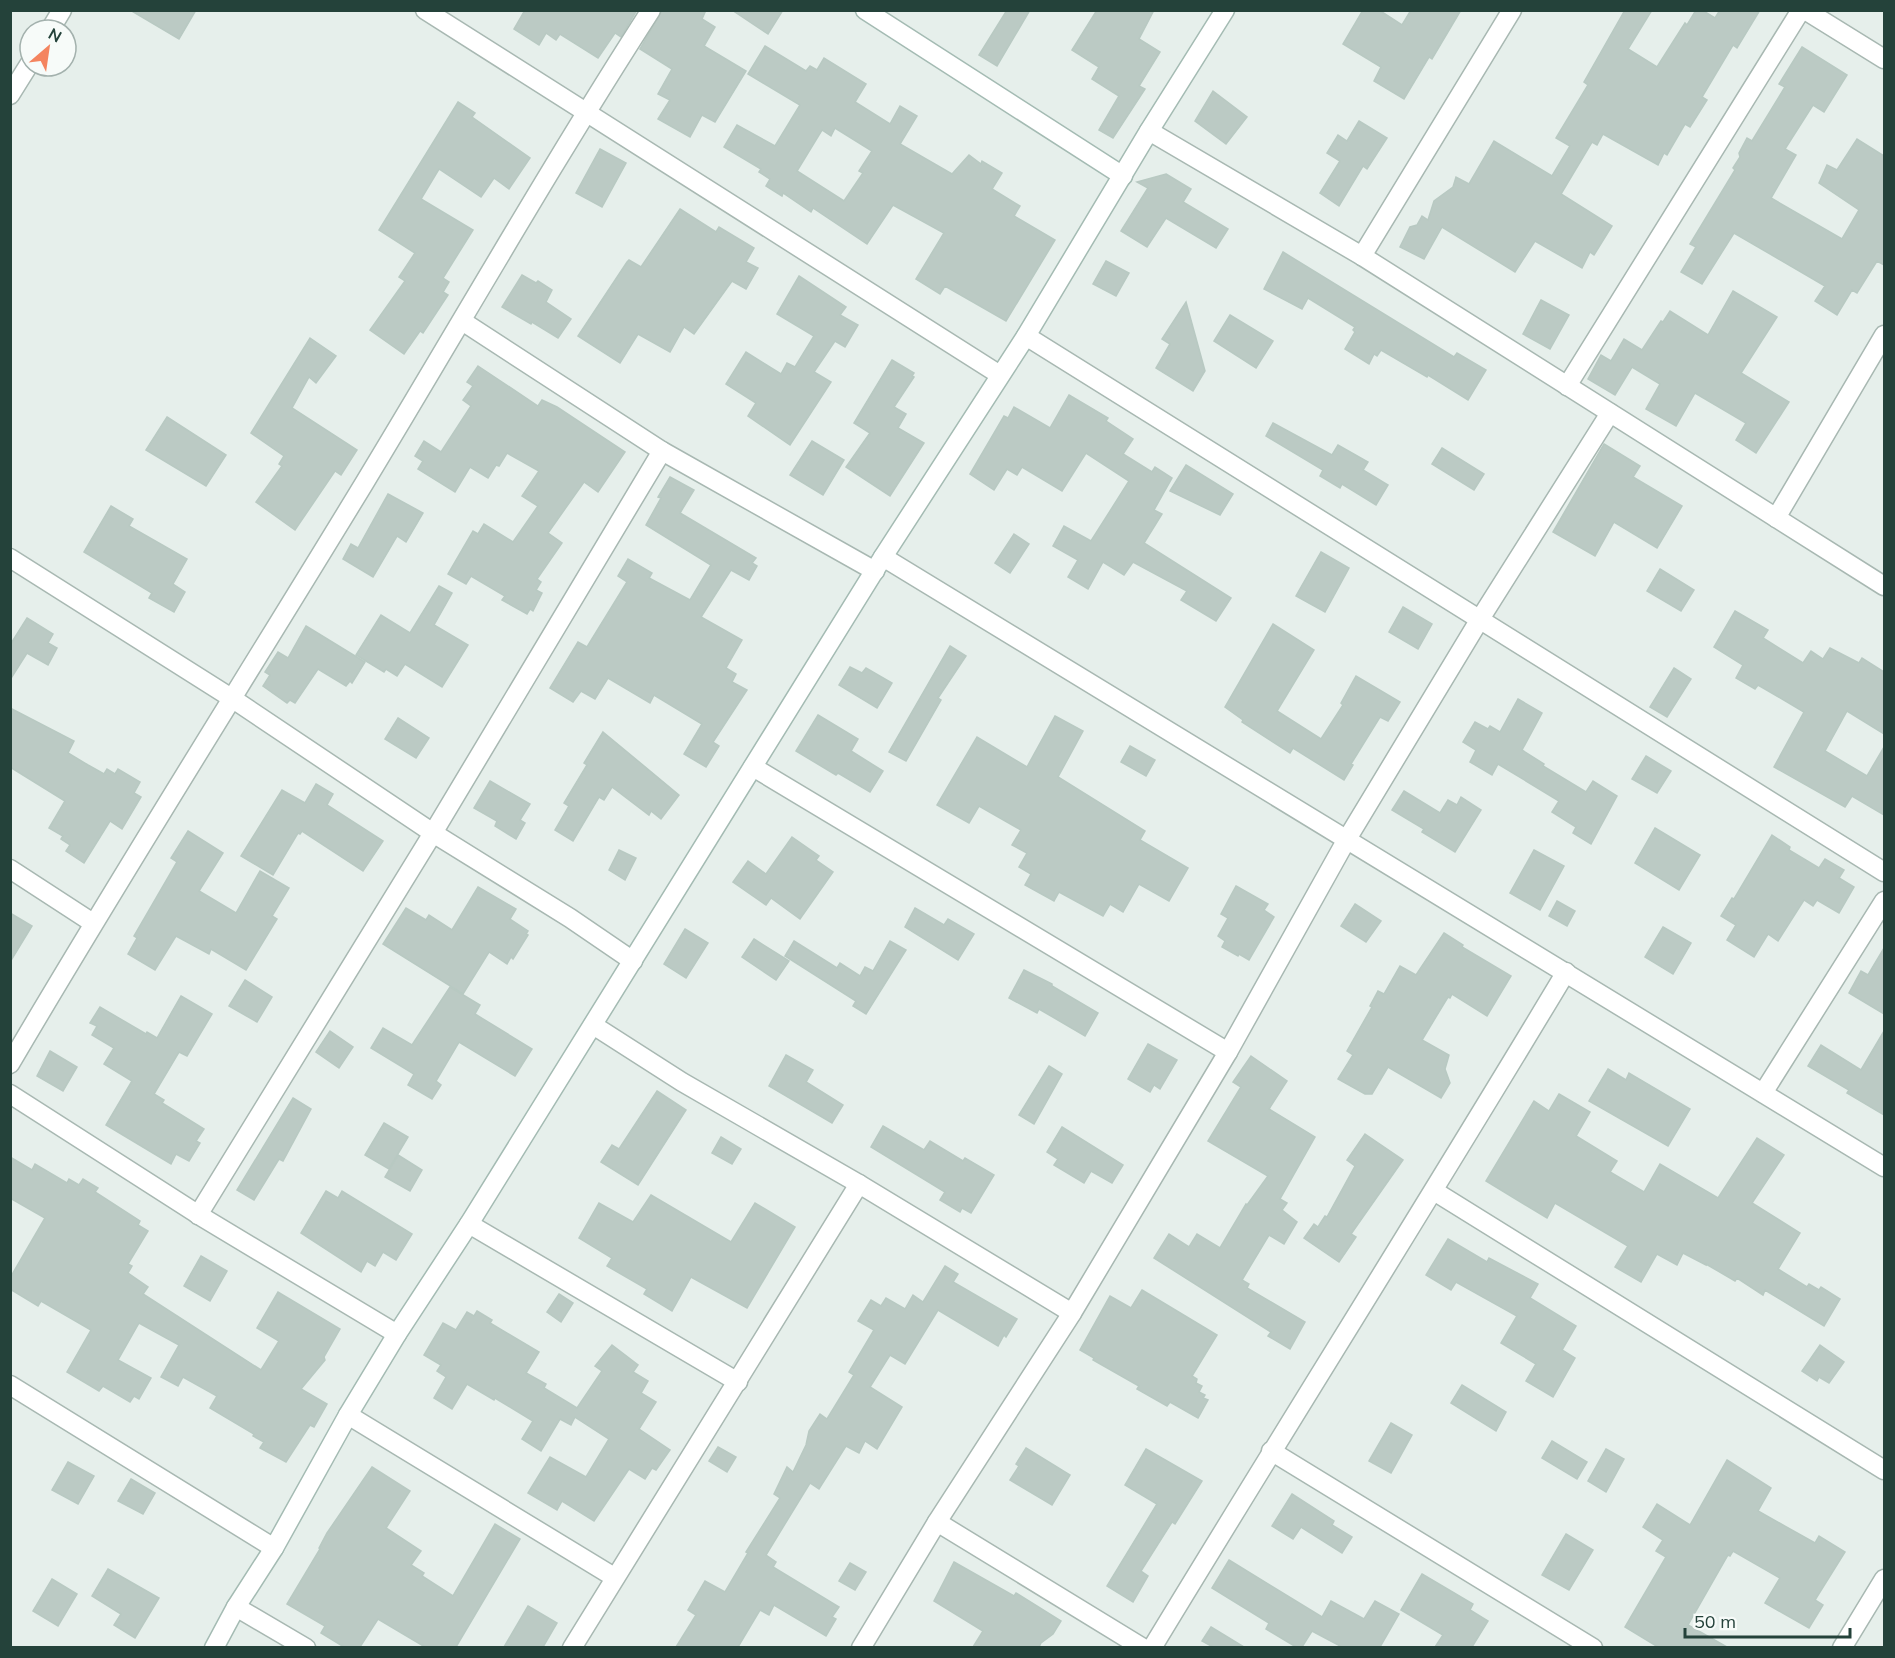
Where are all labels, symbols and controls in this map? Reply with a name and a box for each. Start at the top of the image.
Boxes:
north arrow [18,18,78,78]
text: N [45,23,65,47]
scale bar [1685,1601,1850,1639]
text: 50 m [1694,1610,1736,1633]

